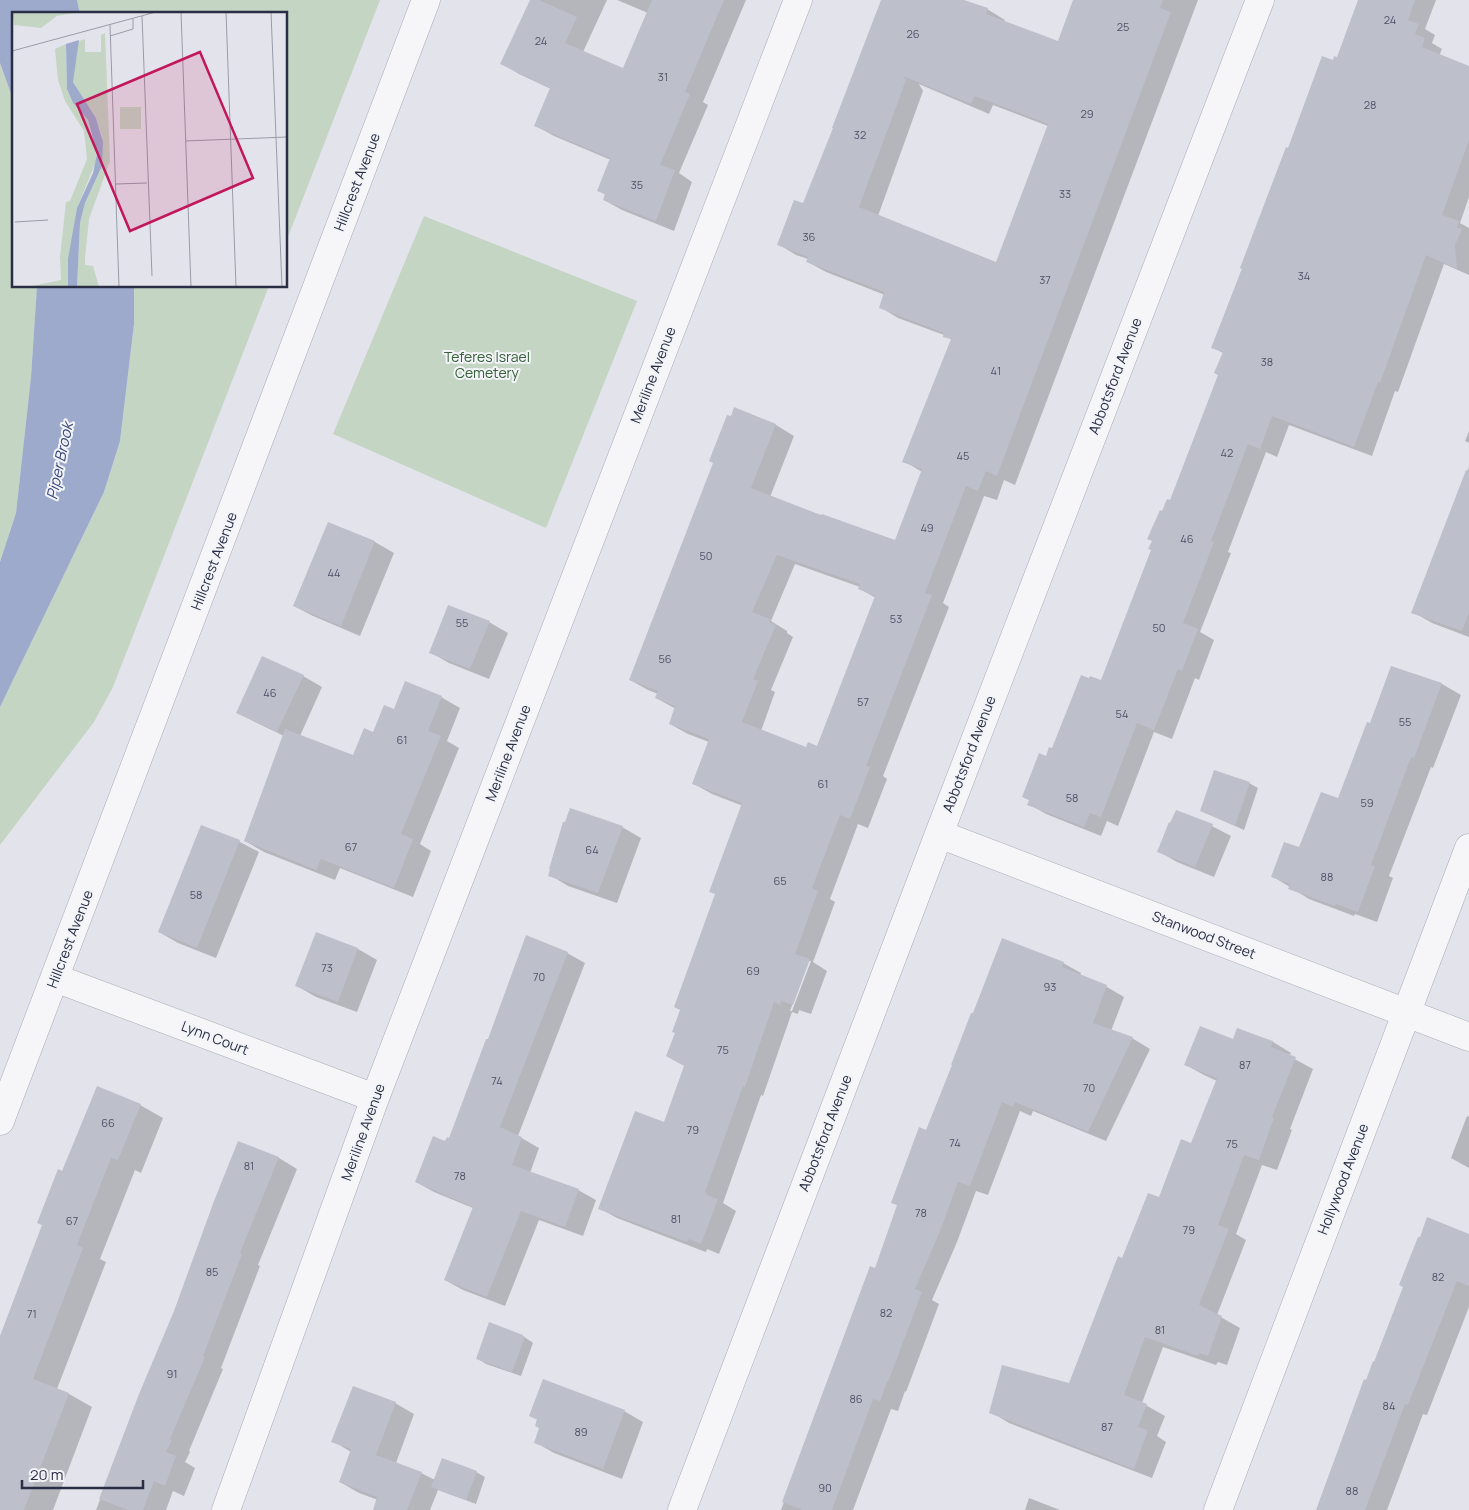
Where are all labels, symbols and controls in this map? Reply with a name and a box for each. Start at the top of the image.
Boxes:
inset map [12,12,288,288]
house number: 24 [1384,12,1396,27]
house number: 25 [1117,19,1129,34]
house number: 26 [906,26,920,41]
house number: 24 [535,33,547,48]
house number: 31 [658,69,668,84]
house number: 28 [1364,97,1376,112]
house number: 29 [1080,106,1094,121]
house number: 32 [854,127,866,142]
street label: Hillcrest Avenue [329,130,384,234]
house number: 35 [631,177,643,192]
house number: 33 [1059,186,1071,201]
house number: 36 [803,229,816,244]
house number: 34 [1298,268,1310,283]
house number: 37 [1039,272,1051,287]
street label: Abbotsford Avenue [1084,315,1146,437]
street label: Meriline Avenue [625,324,680,426]
park label: Teferes Israel Cemetery [444,347,530,382]
house number: 38 [1261,354,1273,369]
house number: 41 [991,363,1001,378]
water label: Piper Brook [41,418,78,501]
house number: 42 [1221,445,1233,460]
house number: 45 [957,448,969,463]
street label: Hillcrest Avenue [186,509,241,613]
house number: 49 [920,520,934,535]
house number: 46 [1180,531,1194,546]
house number: 50 [699,548,713,563]
house number: 44 [327,565,341,580]
house number: 53 [890,611,902,626]
house number: 55 [456,615,468,630]
house number: 50 [1152,620,1166,635]
house number: 56 [658,651,672,666]
house number: 46 [263,685,277,700]
street label: Abbotsford Avenue [938,693,1000,815]
house number: 57 [857,694,869,709]
street label: Meriline Avenue [480,702,535,804]
house number: 54 [1116,706,1128,721]
house number: 55 [1399,714,1411,729]
house number: 61 [397,732,407,747]
house number: 61 [818,776,828,791]
house number: 58 [1066,790,1078,805]
house number: 59 [1360,795,1374,810]
house number: 67 [345,839,357,854]
house number: 64 [585,842,599,857]
house number: 88 [1321,869,1333,884]
house number: 65 [773,873,787,888]
street label: Hillcrest Avenue [42,887,97,991]
house number: 58 [190,887,202,902]
street label: Stanwood Street [1150,906,1259,963]
house number: 73 [321,960,333,975]
house number: 69 [746,963,760,978]
house number: 70 [533,969,545,984]
house number: 93 [1044,979,1056,994]
street label: Lynn Court [179,1016,252,1059]
house number: 75 [717,1042,729,1057]
house number: 87 [1239,1057,1251,1072]
street label: Abbotsford Avenue [794,1072,856,1194]
house number: 74 [491,1073,503,1088]
house number: 70 [1083,1080,1095,1095]
street label: Meriline Avenue [336,1081,389,1183]
house number: 66 [101,1115,115,1130]
street label: Hollywood Avenue [1313,1120,1373,1237]
house number: 79 [687,1122,699,1137]
house number: 74 [949,1135,961,1150]
house number: 75 [1226,1136,1238,1151]
house number: 81 [244,1158,254,1173]
house number: 78 [454,1168,466,1183]
house number: 78 [915,1205,927,1220]
house number: 81 [671,1211,681,1226]
house number: 67 [66,1213,78,1228]
house number: 79 [1183,1222,1195,1237]
house number: 85 [206,1264,218,1279]
house number: 82 [1432,1269,1444,1284]
house number: 82 [880,1305,892,1320]
house number: 71 [27,1306,37,1321]
house number: 81 [1155,1322,1165,1337]
house number: 91 [166,1366,178,1381]
house number: 86 [849,1391,863,1406]
house number: 84 [1383,1398,1395,1413]
house number: 87 [1101,1419,1113,1434]
house number: 89 [574,1424,588,1439]
scale bar [22,1458,144,1490]
text: 20 m [30,1464,63,1485]
house number: 90 [818,1480,832,1495]
house number: 88 [1346,1483,1358,1498]

